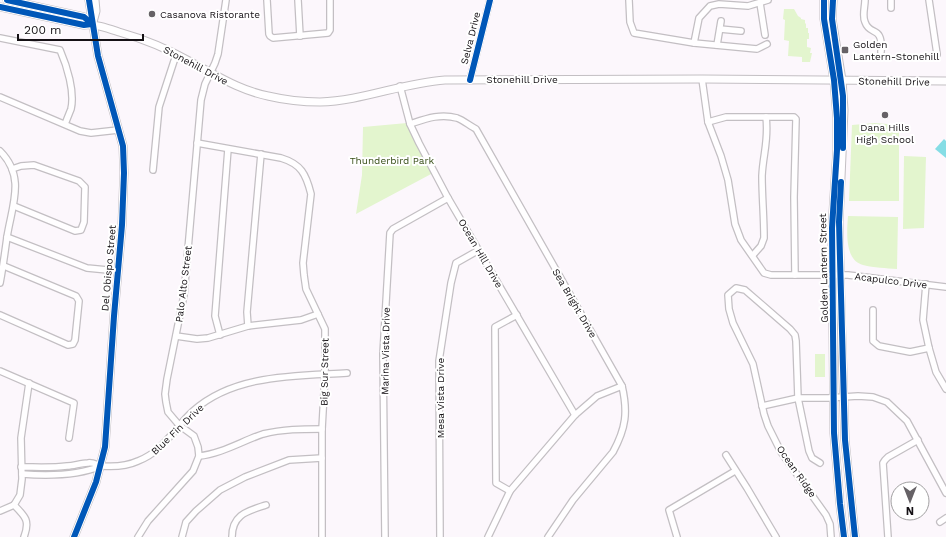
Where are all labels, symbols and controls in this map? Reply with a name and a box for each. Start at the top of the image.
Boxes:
marker: Casanova Ristorante [147,9,157,19]
place label: Casanova Ristorante [160,9,260,20]
street label: Selva Drive [459,10,482,66]
scale bar [18,16,143,42]
text: 200 m [24,23,61,37]
place label: Golden Lantern-Stonehill [853,39,939,62]
street label: Stonehill Drive [162,44,230,87]
marker: Golden Lantern-Stonehill [840,45,850,55]
street label: Stonehill Drive [486,74,558,85]
street label: Stonehill Drive [858,75,930,88]
marker: Dana Hills High School [880,110,890,120]
place label: Dana Hills High School [856,122,914,145]
park label: Thunderbird Park [350,155,435,166]
street label: Golden Lantern Street [817,212,830,323]
street label: Ocean Hill Drive [456,217,505,290]
street label: Del Obispo Street [99,224,118,312]
street label: Palo Alto Street [173,244,194,323]
street label: Sea Bright Drive [550,267,599,340]
street label: Acapulco Drive [854,271,928,290]
street label: Marina Vista Drive [379,307,392,395]
street label: Big Sur Street [318,337,331,406]
street label: Mesa Vista Drive [435,358,446,438]
street label: Blue Fin Drive [149,402,206,457]
street label: Ocean Ridge [775,443,819,500]
north arrow [890,481,930,521]
text: N [906,504,914,517]

